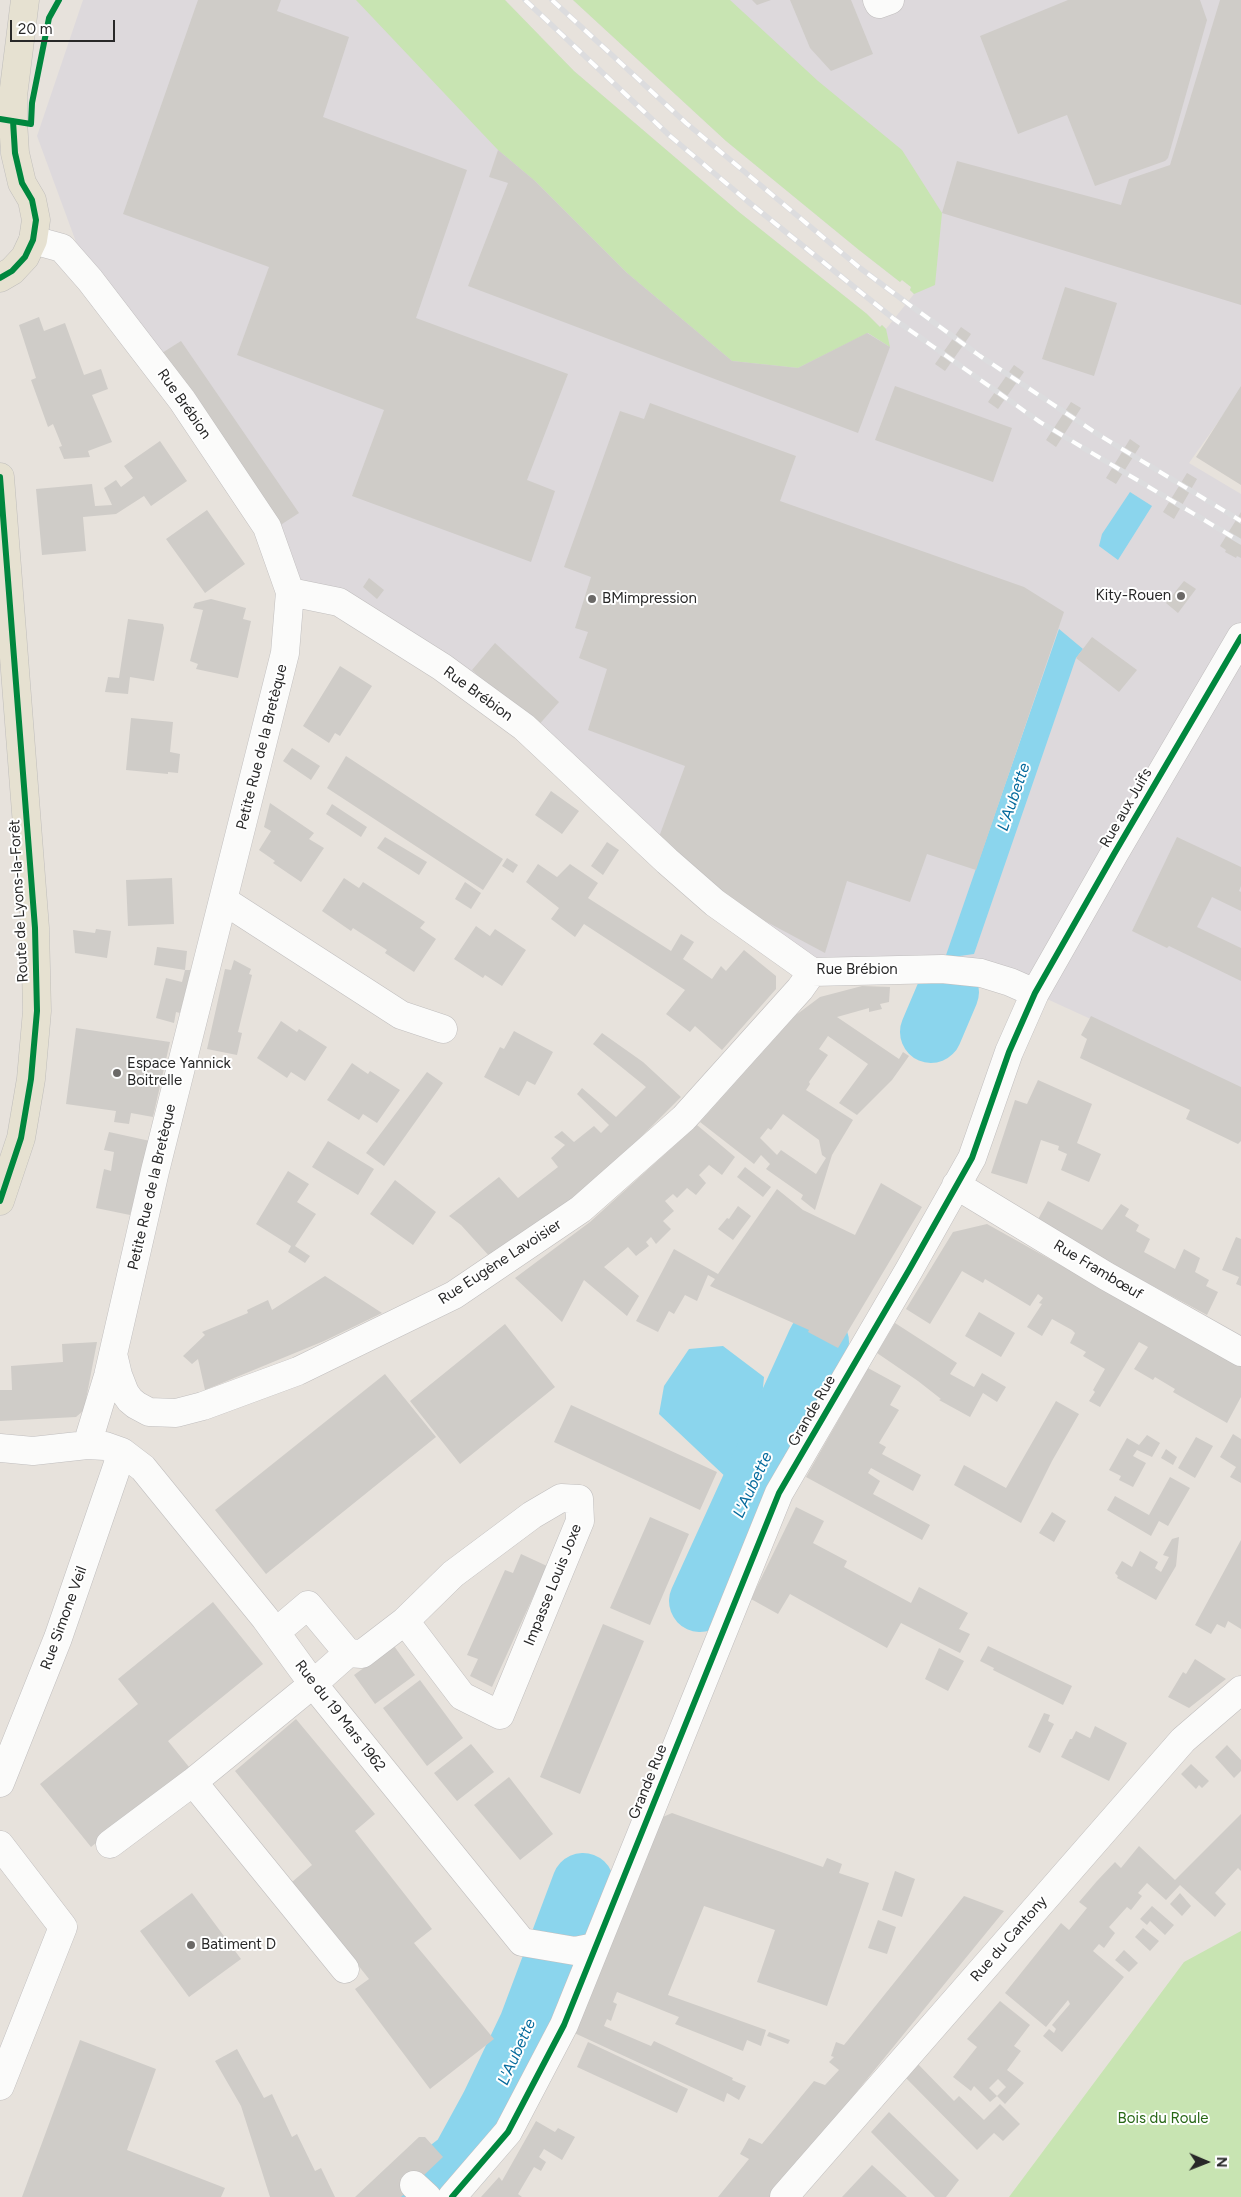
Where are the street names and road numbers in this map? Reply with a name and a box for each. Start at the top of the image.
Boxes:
street label: Rue Brébion [153,365,215,443]
street label: Petite Rue de la Bretèque [233,662,291,832]
street label: Rue Brébion [440,663,516,725]
street label: Rue aux Juifs [1096,765,1156,851]
street label: Route de Lyons-la-Forêt [6,819,32,983]
street label: Rue Brébion [816,961,898,979]
street label: Petite Rue de la Bretèque [124,1102,180,1272]
street label: Rue Eugène Lavoisier [435,1215,565,1309]
street label: Rue Frambœuf [1050,1236,1146,1304]
street label: Grande Rue [784,1372,840,1450]
street label: Impasse Louis Joxe [520,1521,586,1649]
street label: Rue Simone Veil [37,1564,91,1672]
street label: Rue du 19 Mars 1962 [291,1657,389,1775]
street label: Grande Rue [625,1742,671,1822]
street label: Rue du Cantony [967,1892,1051,1986]

